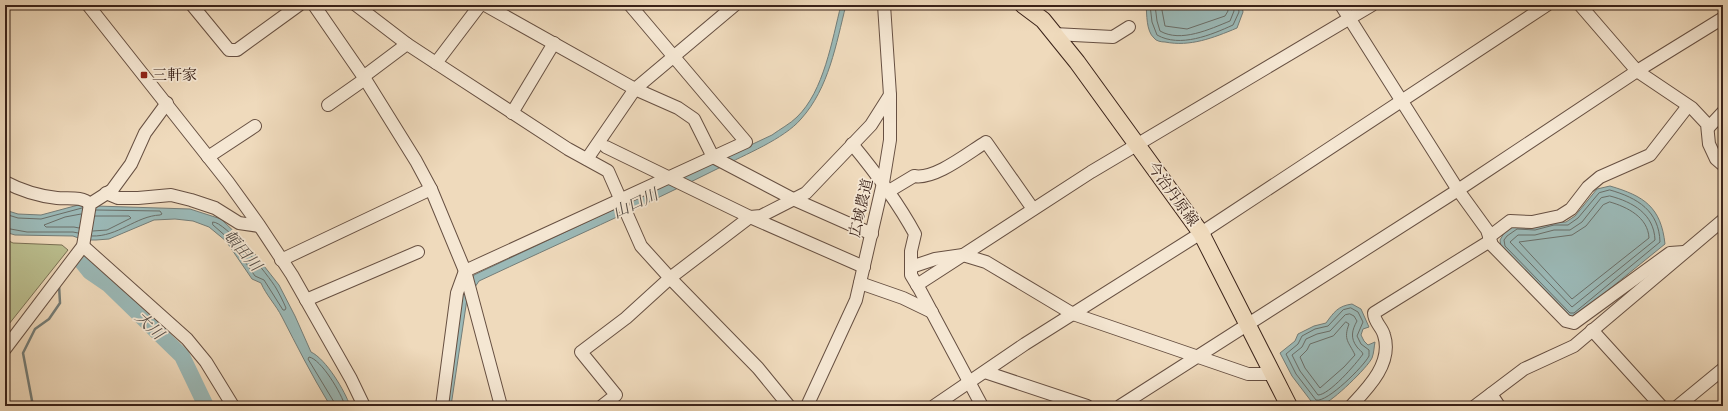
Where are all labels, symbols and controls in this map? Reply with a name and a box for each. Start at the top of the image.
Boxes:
place label: 三軒家 [152,65,197,84]
marker: 三軒家 [139,70,149,80]
street label: 今治丹原線 [1144,158,1203,230]
street label: 広域農道 [845,177,877,239]
water label: 山口川 [609,183,663,223]
water label: 頓田川 [219,225,268,277]
water label: 大川 [131,307,170,345]

